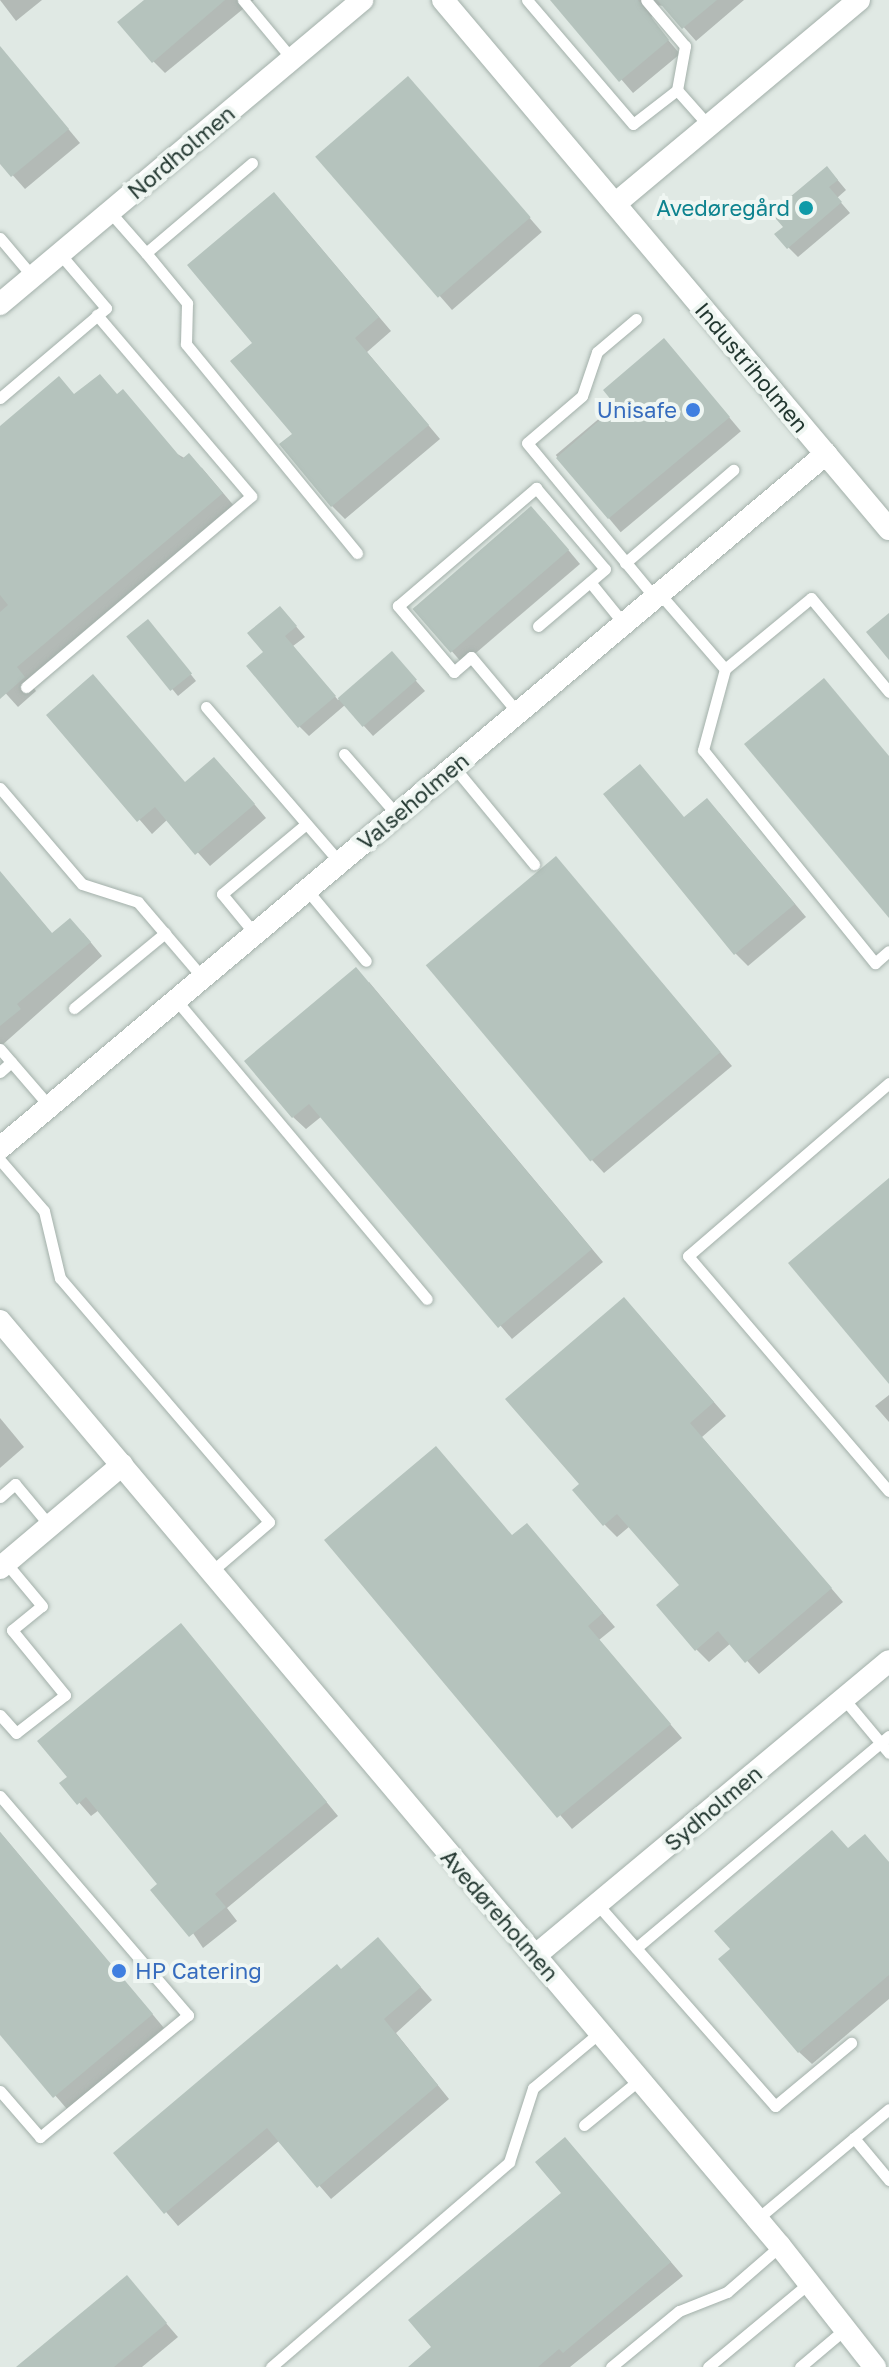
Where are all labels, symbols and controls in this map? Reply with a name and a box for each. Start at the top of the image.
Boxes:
street label: Nordholmen [122,100,240,204]
place label: Avedøregård [656,195,790,221]
marker: Avedøregård [797,199,815,217]
street label: Industriholmen [690,297,814,437]
place label: Unisafe [597,397,677,423]
marker: Unisafe [684,401,702,419]
street label: Valseholmen [352,747,474,855]
street label: Sydholmen [659,1760,767,1856]
street label: Avedøreholmen [436,1844,564,1986]
place label: HP Catering [135,1958,262,1984]
marker: HP Catering [110,1962,128,1980]

